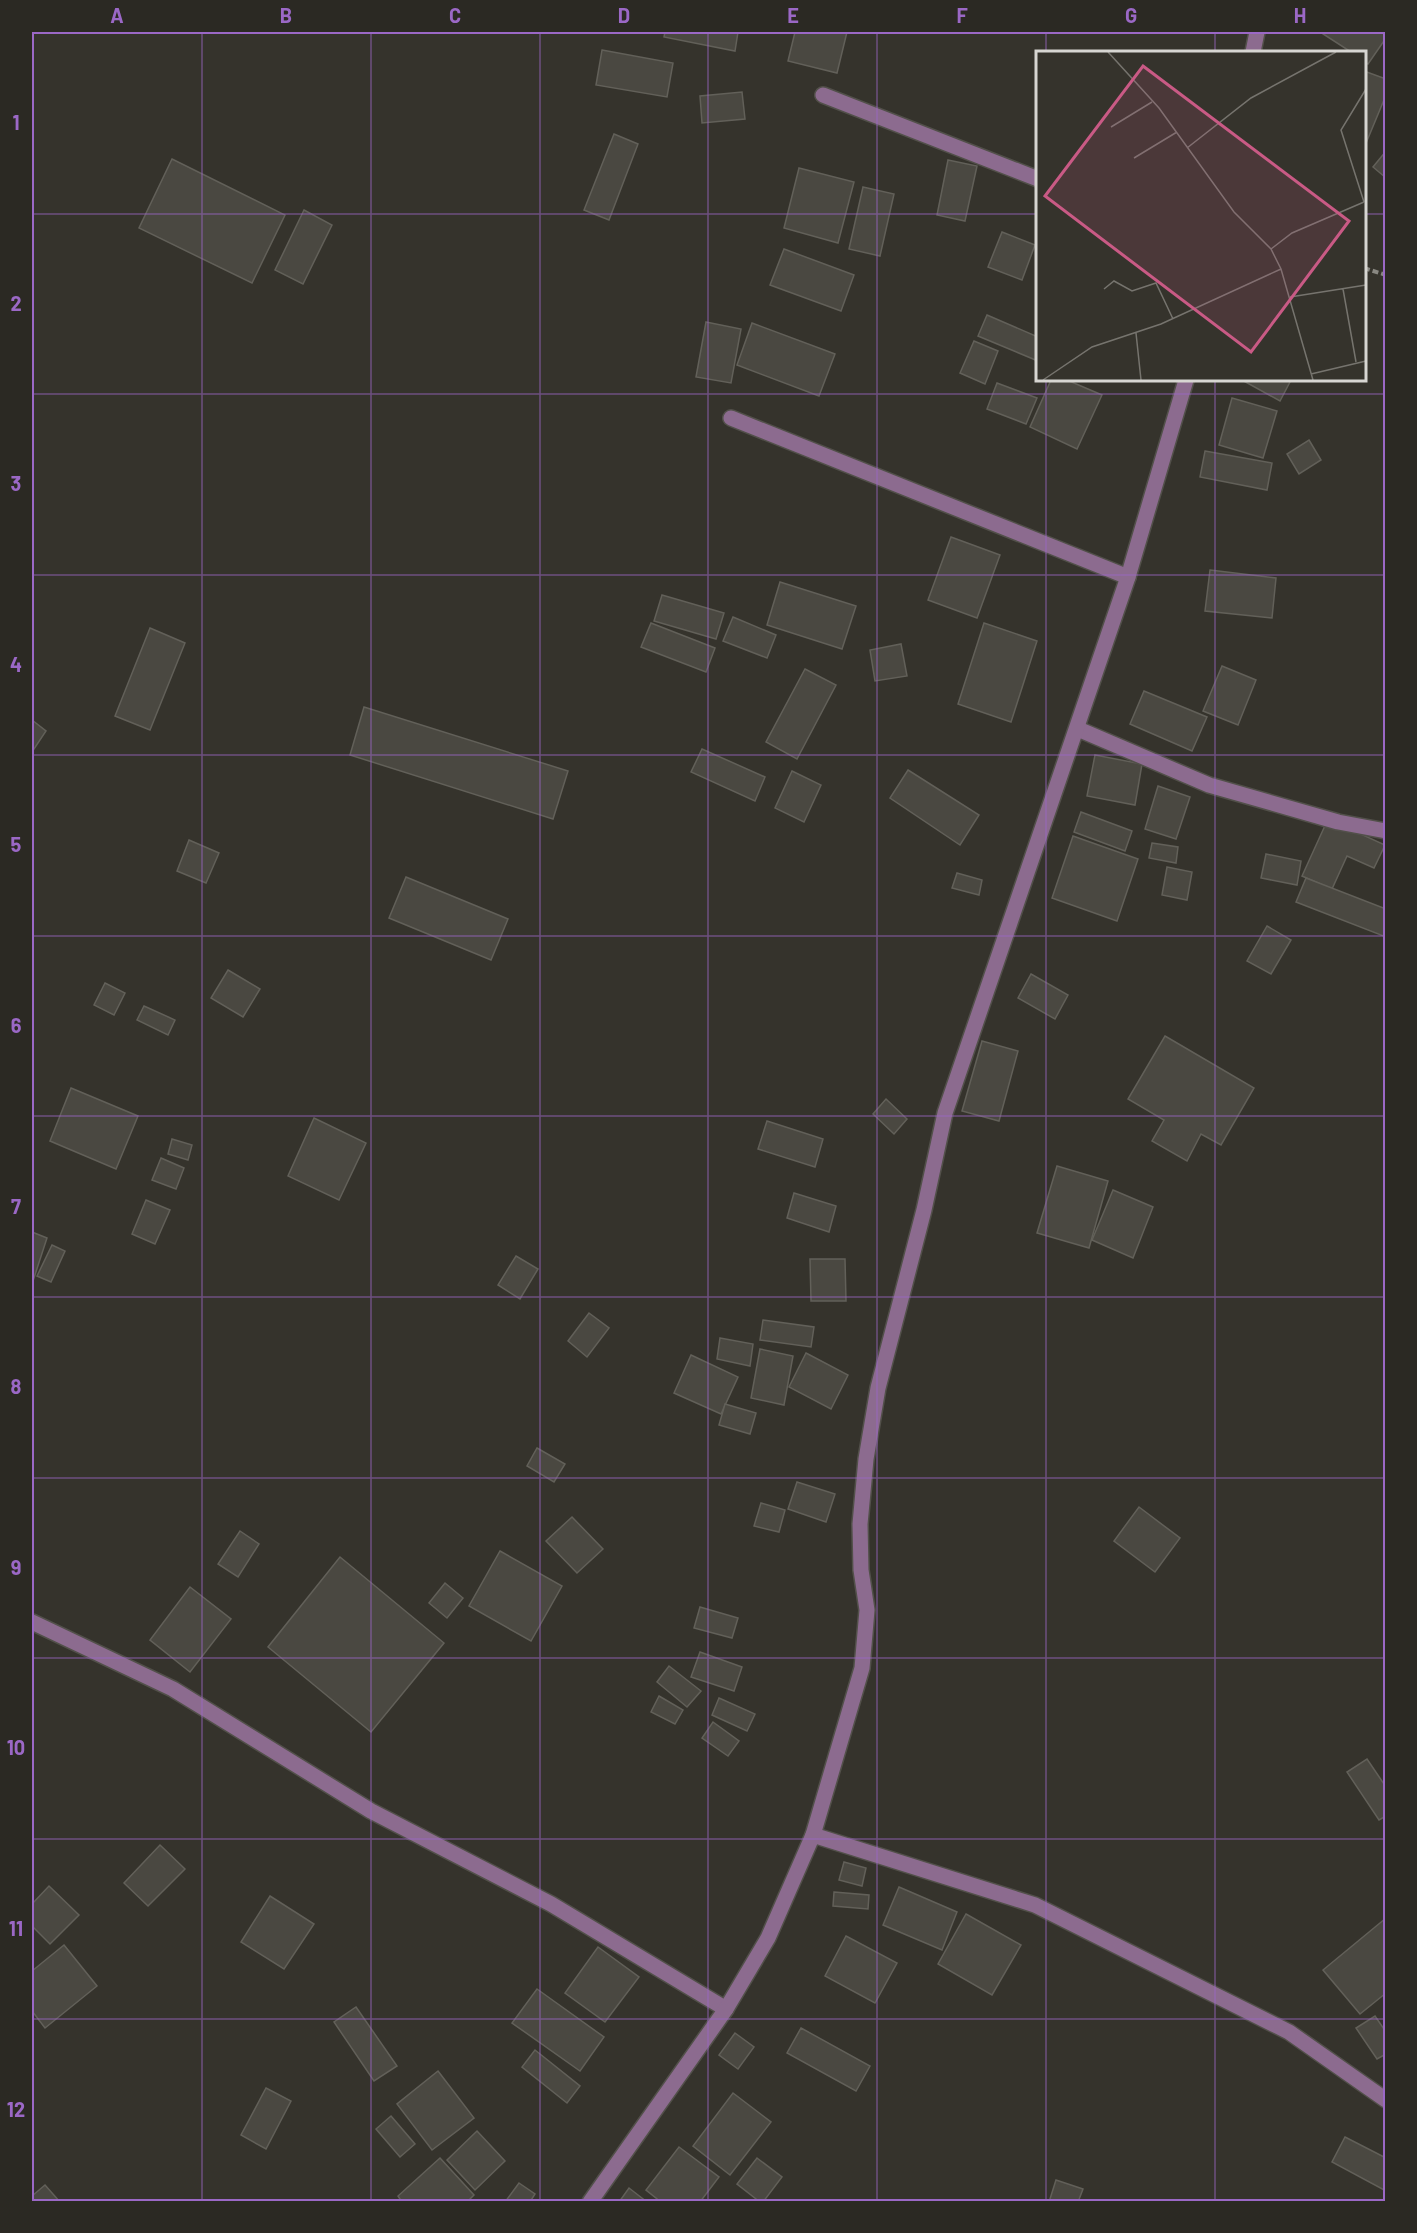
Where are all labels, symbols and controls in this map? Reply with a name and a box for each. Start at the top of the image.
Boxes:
text: A [110,3,124,27]
text: B [280,3,292,27]
text: C [449,3,461,27]
text: D [618,3,630,27]
text: E [787,3,799,27]
text: F [956,3,968,27]
text: G [1125,3,1137,27]
text: H [1294,3,1306,27]
inset map [1036,51,1366,381]
text: 1 [12,110,20,134]
text: 2 [10,291,22,315]
text: 3 [11,471,21,495]
text: 4 [10,652,22,676]
text: 5 [11,832,22,856]
text: 6 [11,1013,22,1037]
text: 7 [11,1194,21,1218]
text: 8 [11,1374,22,1398]
text: 9 [11,1555,21,1579]
text: 10 [7,1735,25,1759]
text: 11 [9,1916,23,1940]
text: 12 [7,2097,25,2121]

